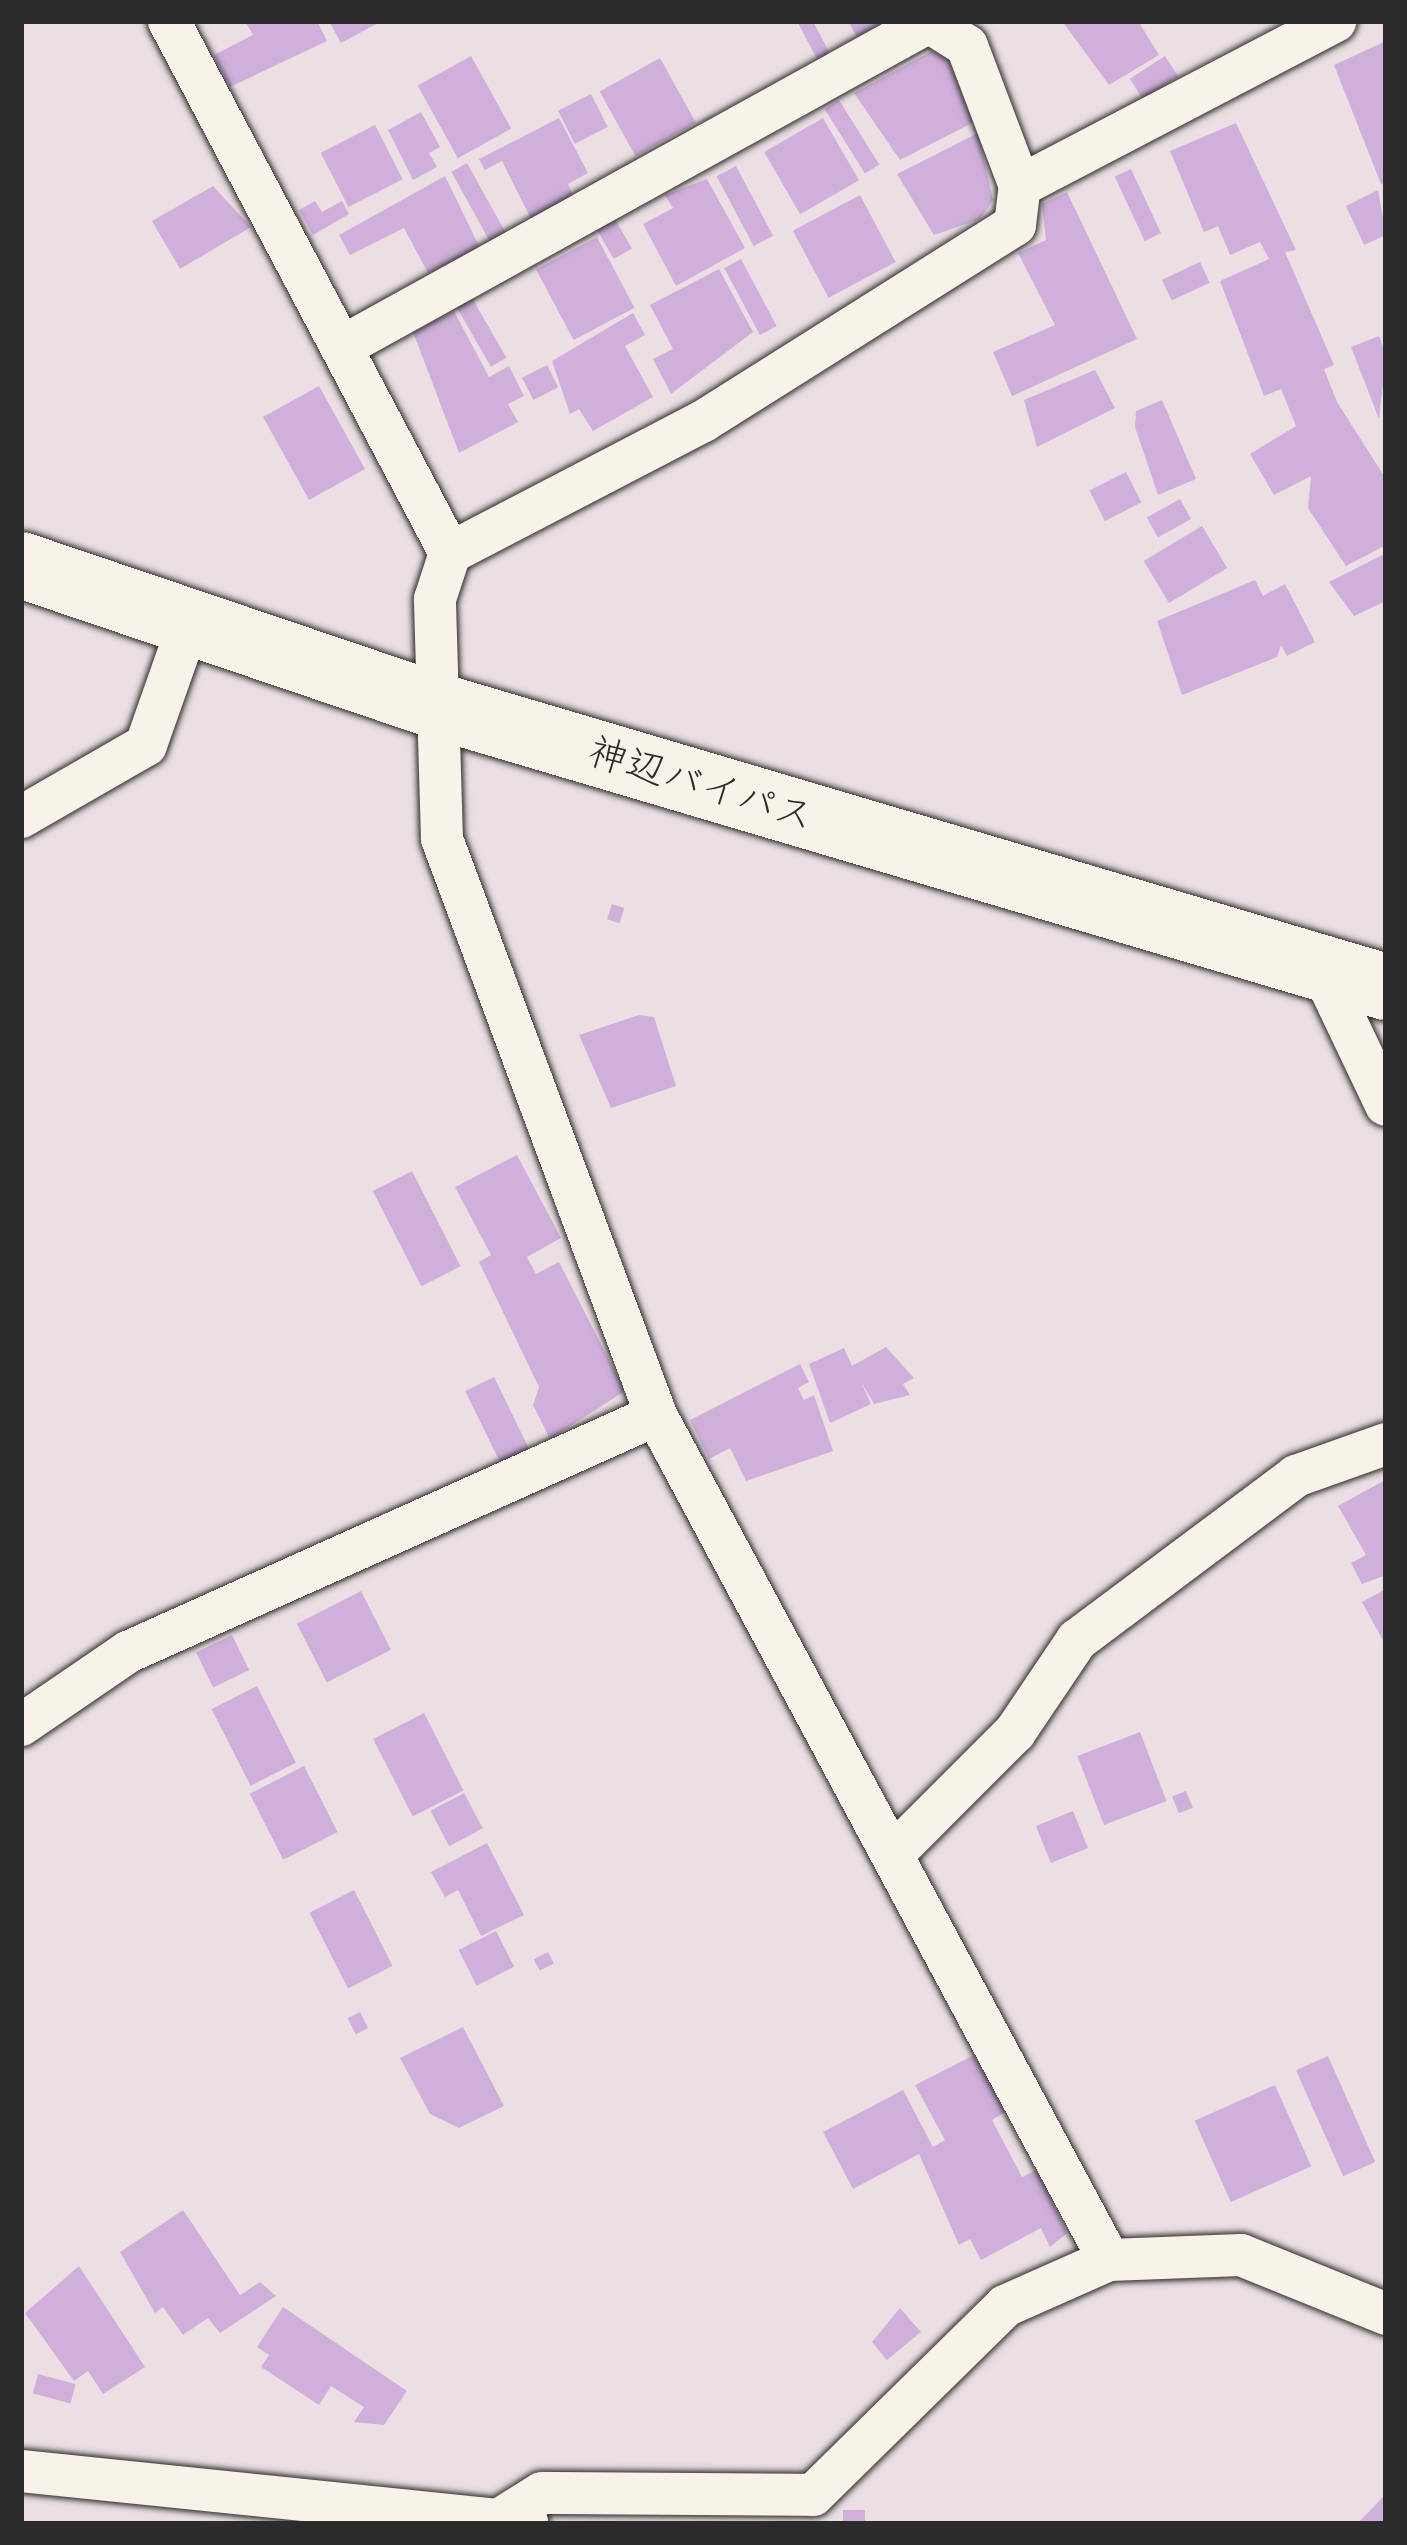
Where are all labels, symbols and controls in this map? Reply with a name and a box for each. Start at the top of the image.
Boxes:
street label: 神辺バイパス [582,728,820,842]

